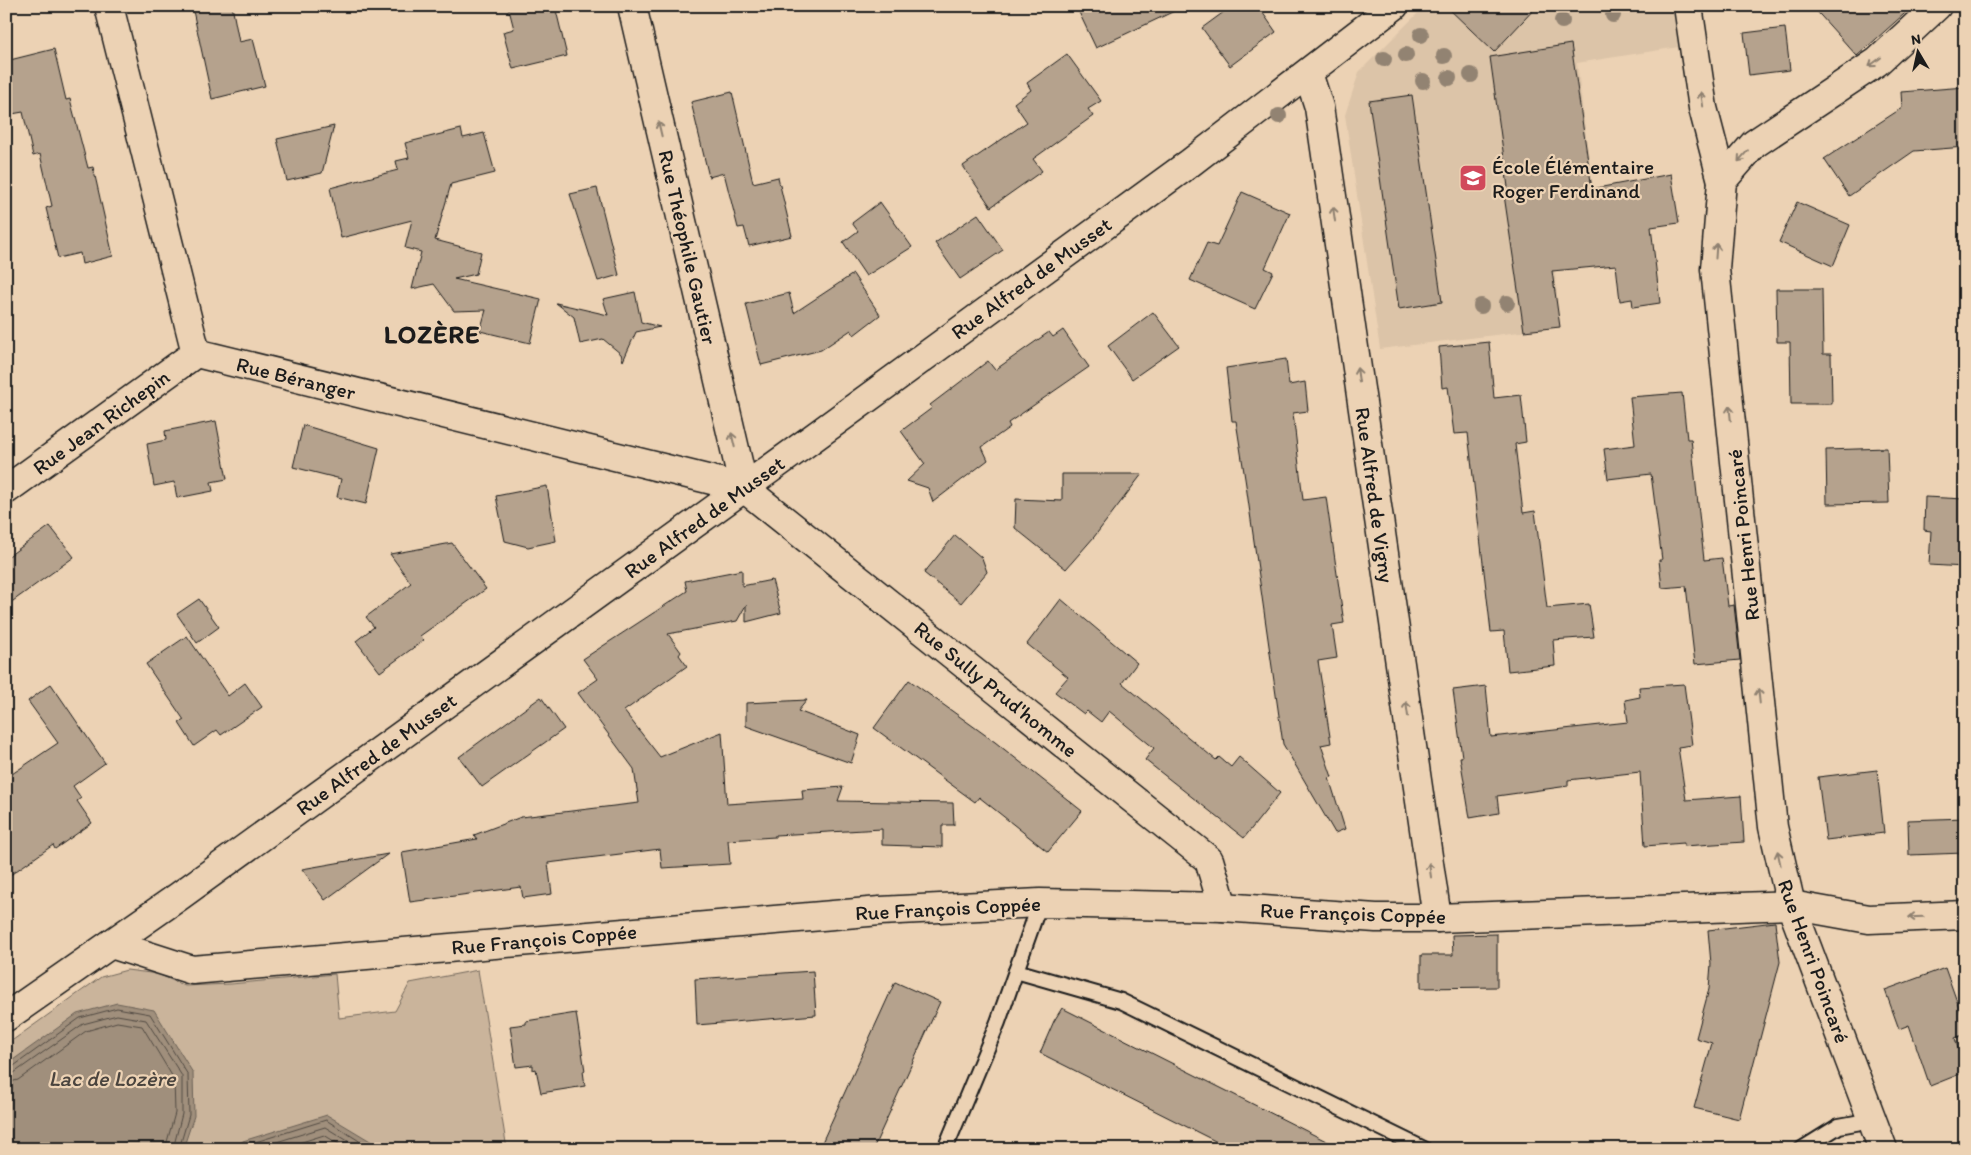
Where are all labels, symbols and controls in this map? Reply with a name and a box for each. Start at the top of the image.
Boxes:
north arrow [1894,28,1944,78]
text: N [1910,31,1922,49]
one-way arrow [1868,57,1882,67]
one-way arrow [1696,92,1706,108]
one-way arrow [655,121,664,137]
street label: Rue Théophile Gautier [653,147,723,347]
one-way arrow [1738,149,1749,162]
place label: École Élémentaire Roger Ferdinand [1492,154,1654,203]
school or university icon: École Élémentaire Roger Ferdinand [1458,163,1488,193]
one-way arrow [1329,207,1339,223]
street label: Rue Alfred de Musset [946,211,1116,344]
one-way arrow [1712,244,1721,260]
district label: LOZÈRE [384,318,480,350]
street label: Rue Béranger [234,351,359,405]
street label: Rue Jean Richepin [28,364,174,480]
one-way arrow [1352,367,1362,383]
street label: Rue Alfred de Vigny [1350,405,1400,585]
one-way arrow [1725,405,1735,421]
one-way arrow [728,433,737,449]
street label: Rue Henri Poincaré [1722,448,1764,622]
street label: Rue Alfred de Musset [619,450,789,583]
street label: Rue Sully Prud'homme [909,615,1083,763]
street label: Rue Alfred de Musset [291,687,461,820]
one-way arrow [1754,689,1764,705]
one-way arrow [1401,701,1411,717]
one-way arrow [1774,850,1783,866]
one-way arrow [1425,862,1435,878]
street label: Rue Henri Poincaré [1773,876,1855,1046]
street label: Rue François Coppée [854,891,1042,925]
street label: Rue François Coppée [1260,897,1446,929]
one-way arrow [1908,913,1924,922]
street label: Rue François Coppée [450,918,638,960]
water label: Lac de Lozère [48,1065,177,1092]

